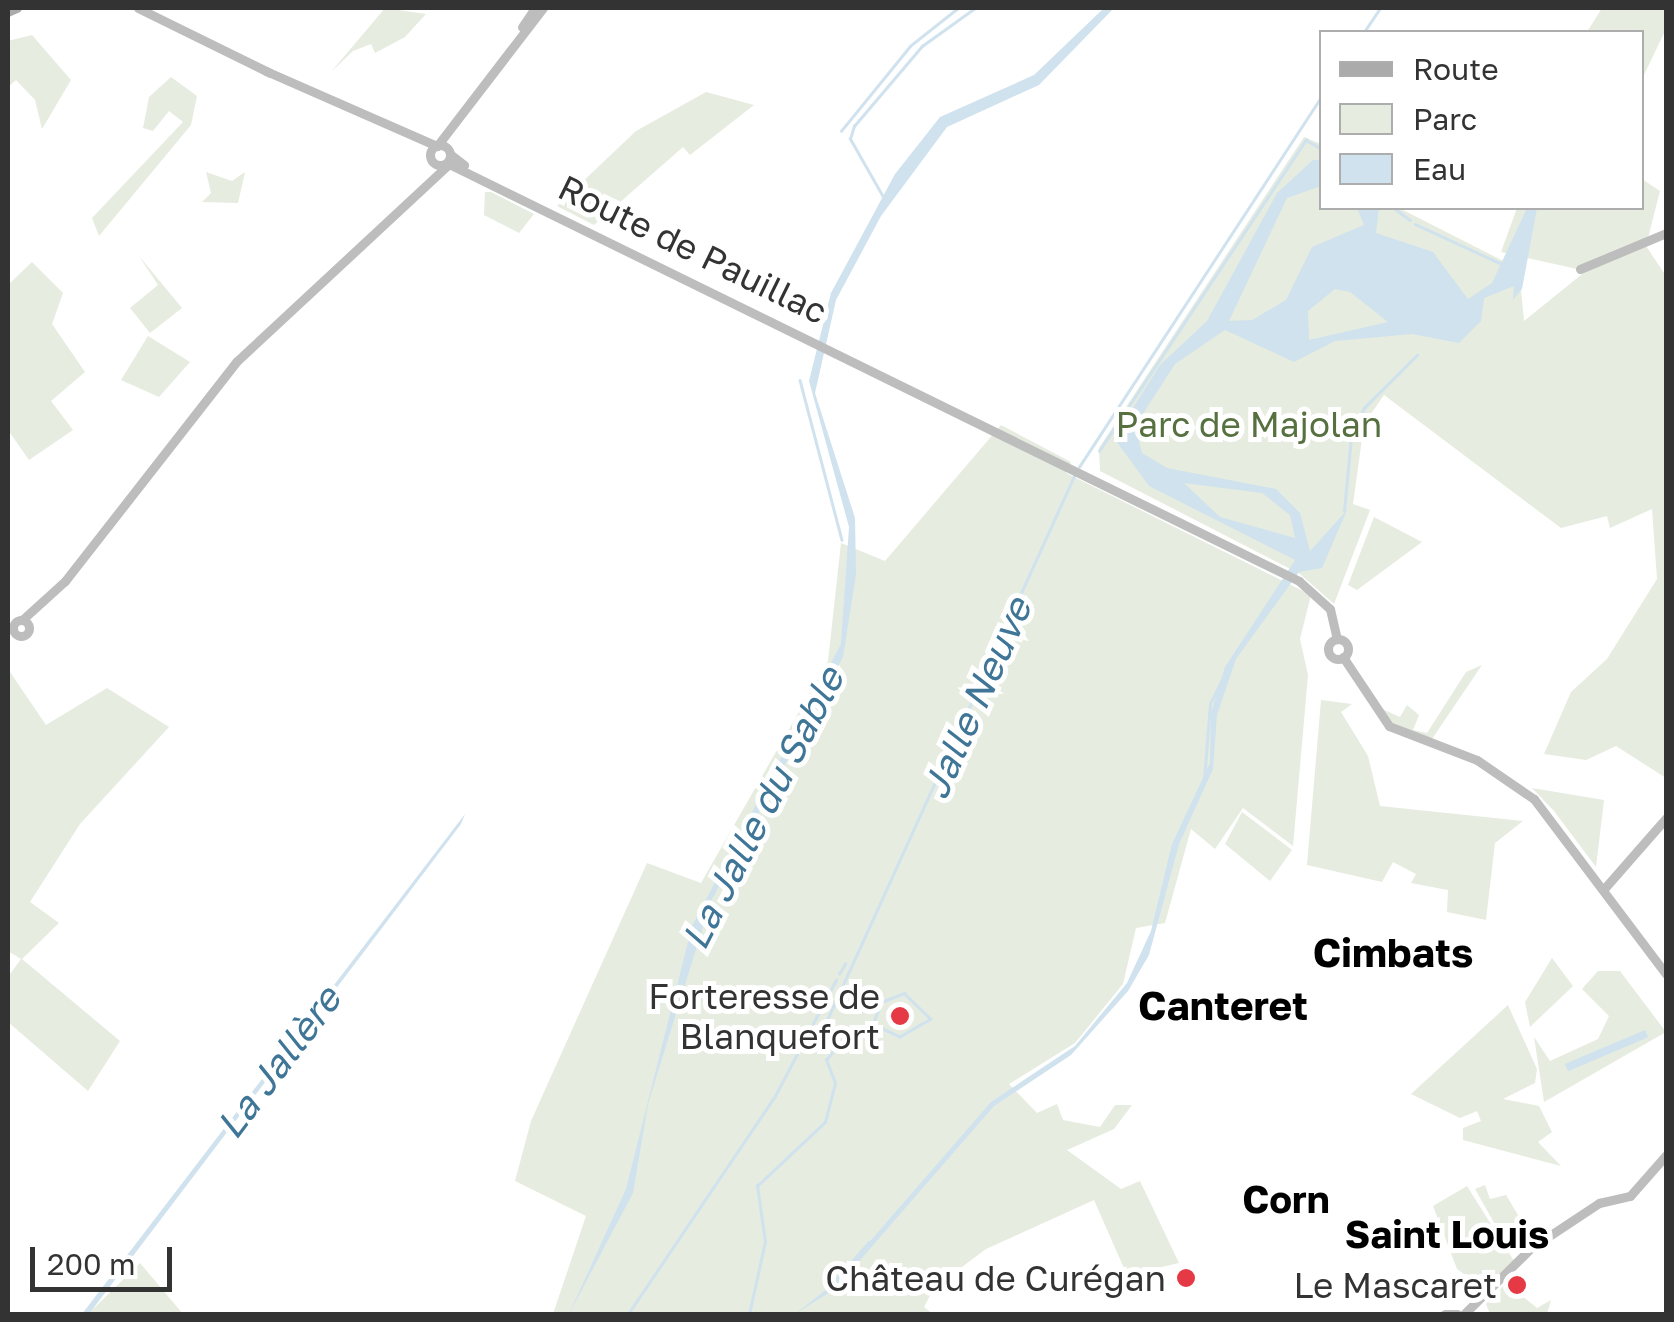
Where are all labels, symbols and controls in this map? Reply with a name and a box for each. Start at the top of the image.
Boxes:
legend [1319,30,1644,210]
text: Route [1413,51,1499,87]
text: Parc [1413,101,1477,137]
text: Eau [1413,151,1466,187]
street label: Route de Pauillac [552,166,834,332]
park label: Parc de Majolan [1116,403,1382,445]
water label: Jalle Neuve [912,591,1040,805]
water label: La Jalle du Sable [671,660,853,956]
district label: Cimbats [1313,928,1473,976]
place label: Forteresse de Blanquefort [648,975,880,1057]
water label: La Jallère [206,977,350,1147]
district label: Canteret [1138,981,1308,1029]
marker: Forteresse de Blanquefort [889,1005,911,1027]
district label: Corn [1242,1176,1330,1222]
district label: Saint Louis [1345,1211,1549,1257]
scale bar [35,1227,178,1289]
text: 200 m [47,1246,136,1282]
place label: Château de Curégan [825,1257,1166,1299]
place label: Le Mascaret [1293,1264,1497,1306]
marker: Château de Curégan [1175,1267,1197,1289]
marker: Le Mascaret [1506,1274,1528,1296]

